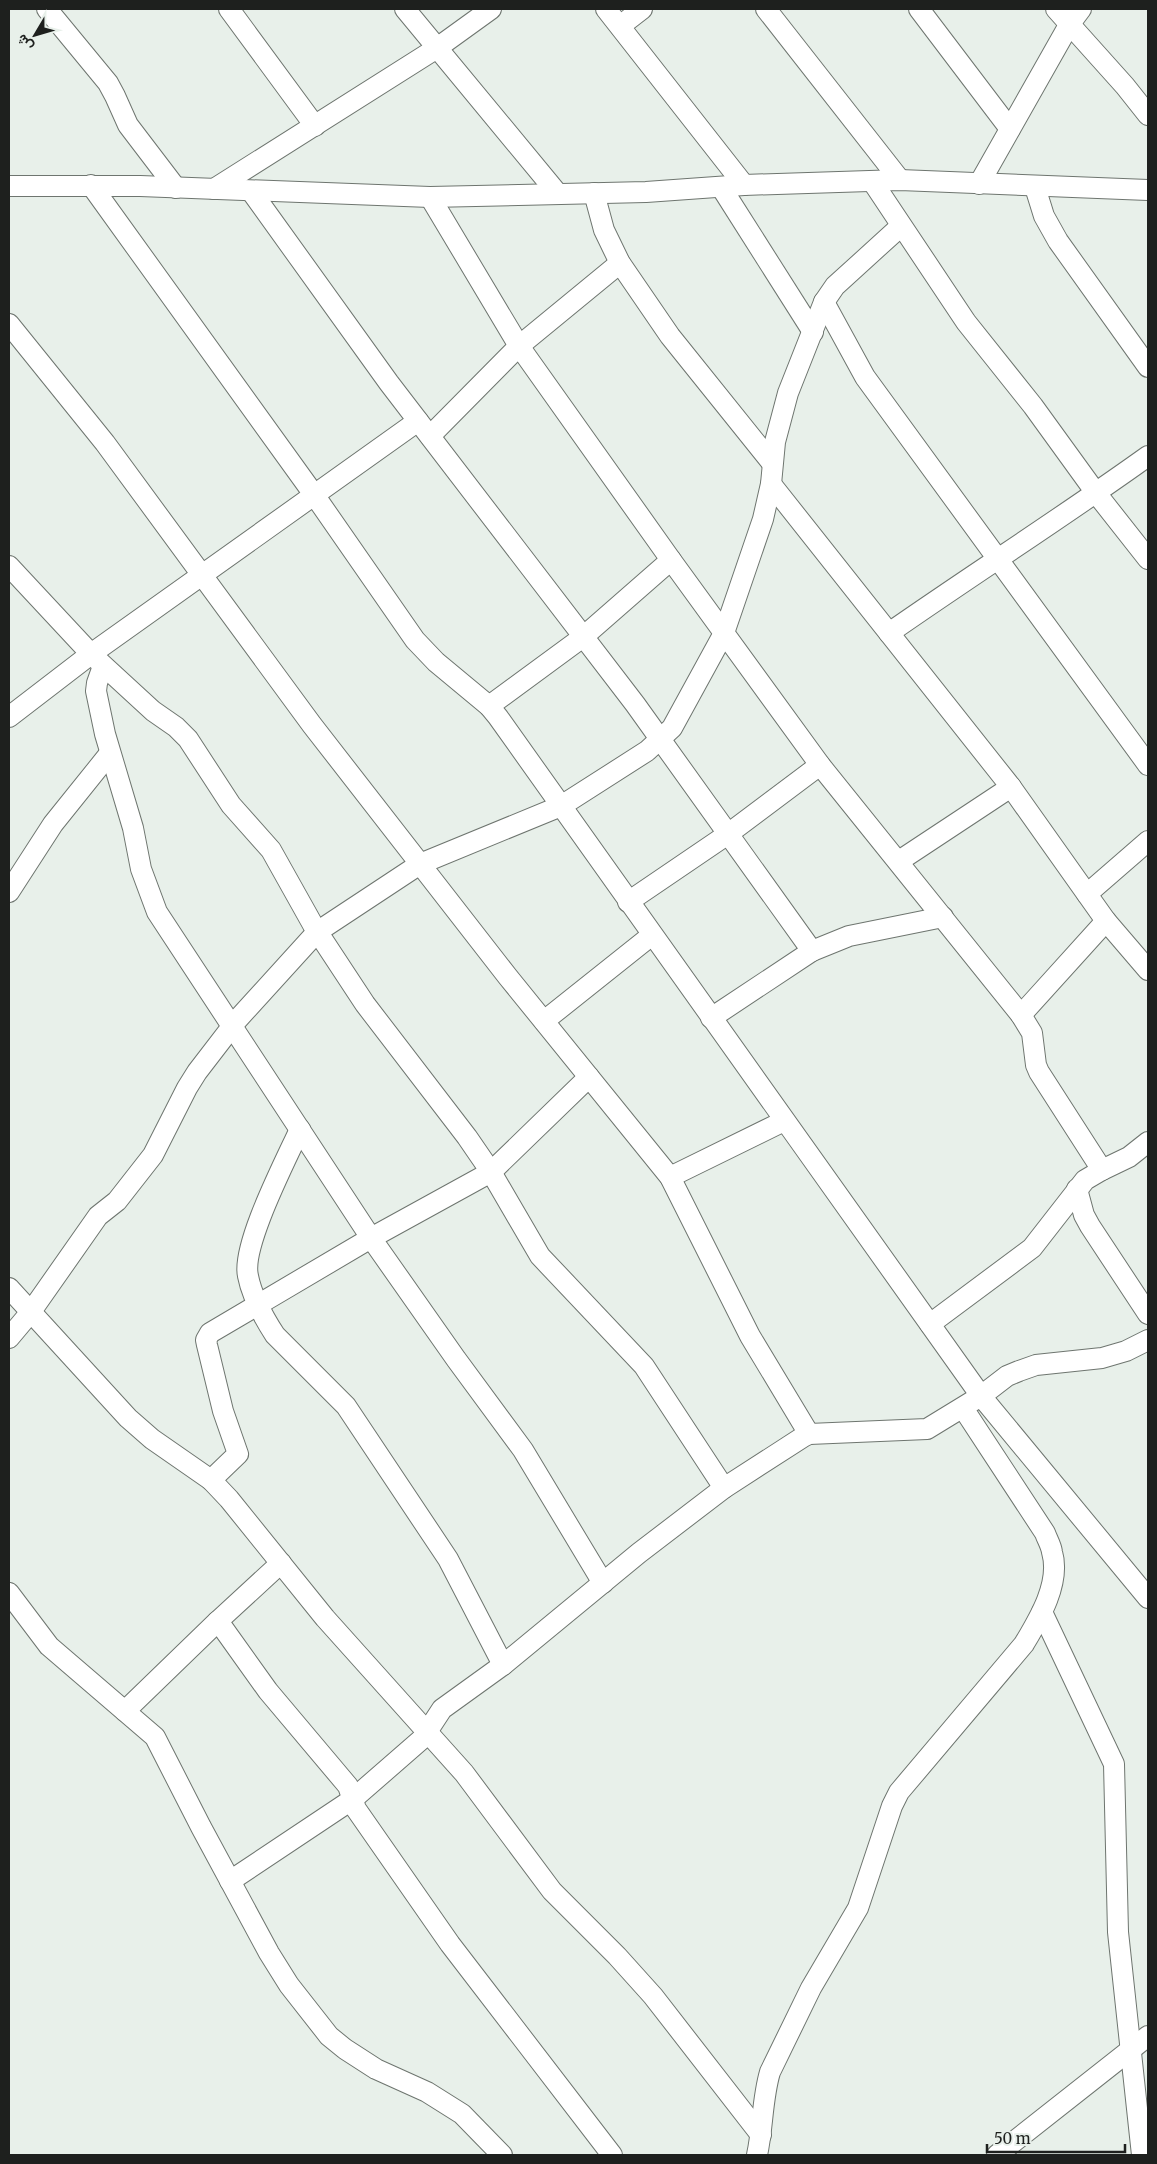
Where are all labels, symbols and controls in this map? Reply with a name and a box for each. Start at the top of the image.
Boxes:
north arrow [10,10,60,60]
text: ش [12,31,37,55]
scale bar [987,2122,1124,2154]
text: 50 m [994,2129,1031,2148]

